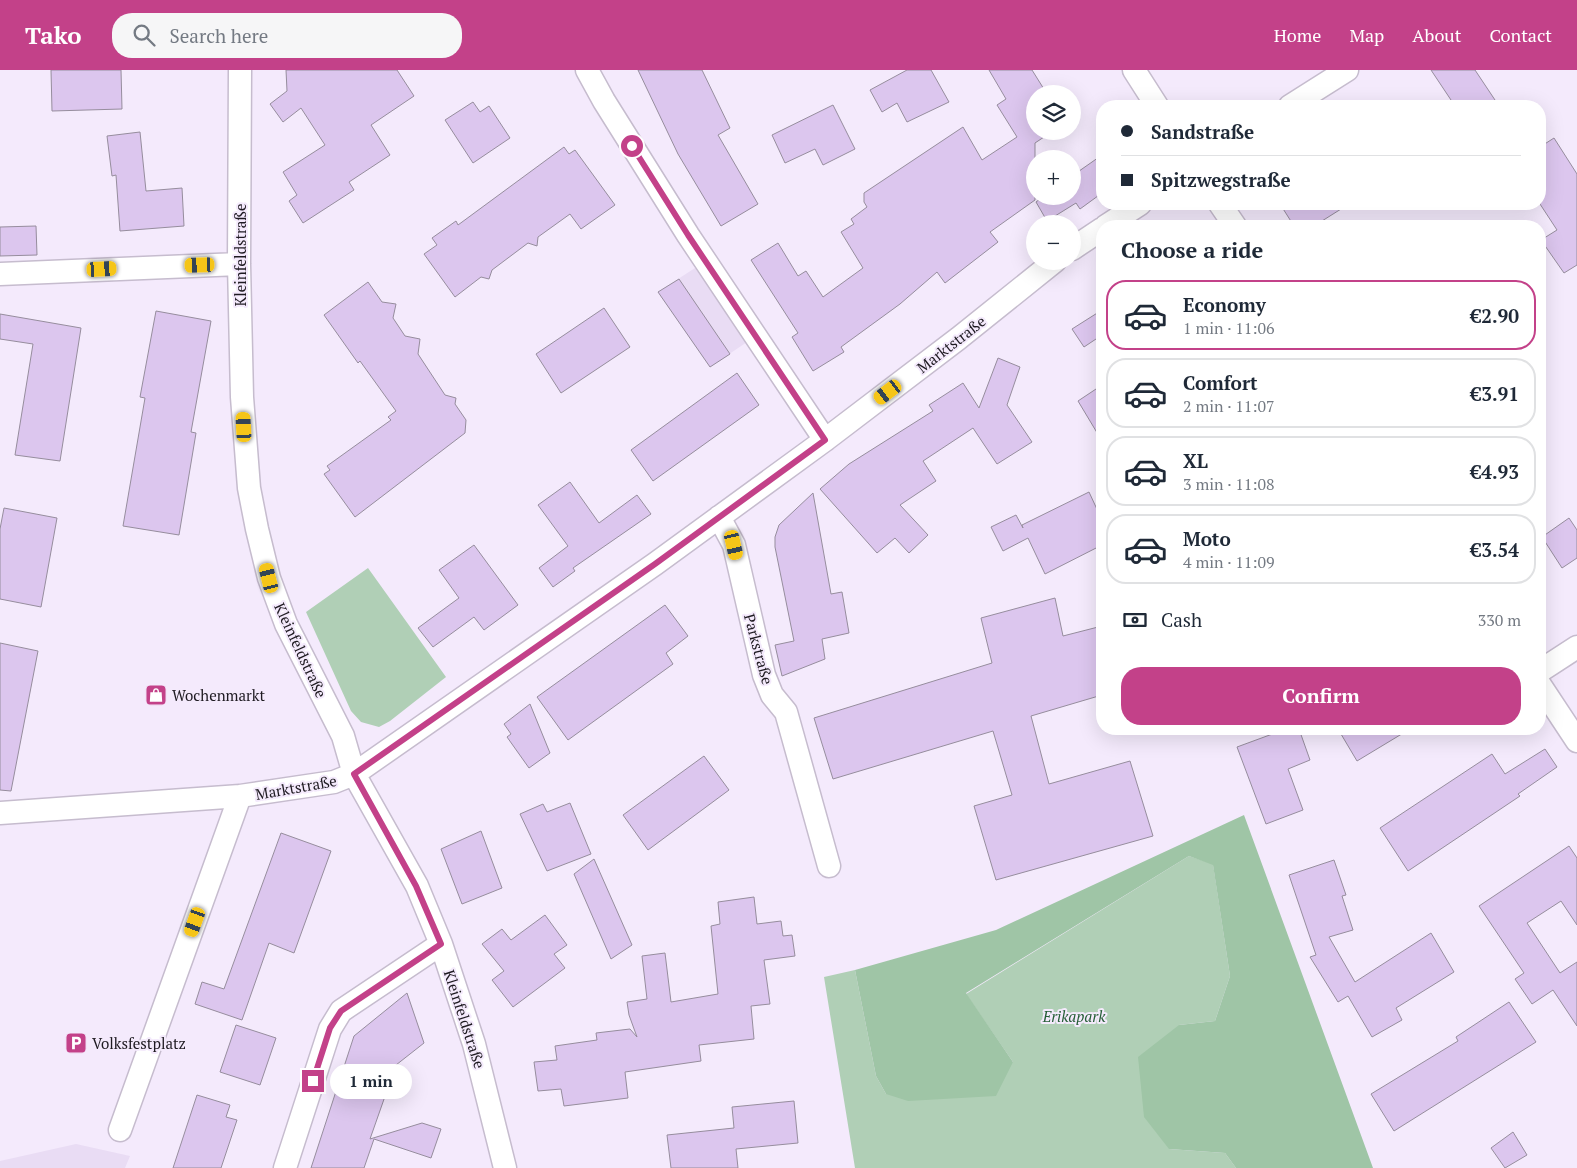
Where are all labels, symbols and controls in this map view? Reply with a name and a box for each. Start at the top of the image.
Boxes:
search box [112,13,462,58]
text: Tako [25,19,82,51]
icon: search [130,21,158,49]
text: Search here [170,23,268,48]
text: Home [1274,23,1321,47]
text: Map [1349,23,1384,47]
text: About [1412,23,1461,47]
text: Contact [1489,23,1552,47]
map controls [1026,85,1081,270]
button: layers [1026,85,1081,140]
text: Sandstraße [1151,119,1254,144]
route start [621,135,643,157]
button: + [1026,150,1081,205]
text: Spitzwegstraße [1151,167,1291,192]
street label: Kleinfeldstraße [230,204,250,306]
button: − [1026,215,1081,270]
text: Choose a ride [1121,235,1263,264]
car [184,257,215,273]
car [86,261,117,277]
text: Economy [1183,292,1266,317]
icon: car [1123,293,1168,338]
text: €2.90 [1470,303,1519,328]
street label: Marktstraße [912,311,990,377]
text: 1 min · 11:06 [1183,317,1275,339]
text: Comfort [1183,370,1258,395]
icon: car [1123,371,1168,416]
car [871,377,904,407]
text: €3.91 [1470,381,1519,406]
text: 2 min · 11:07 [1183,395,1275,417]
car [235,412,252,442]
text: XL [1183,448,1208,473]
icon: car [1123,449,1168,494]
text: €4.93 [1470,459,1519,484]
text: 3 min · 11:08 [1183,473,1275,495]
text: Moto [1183,526,1231,551]
icon: car [1123,527,1168,572]
car [723,529,744,561]
text: €3.54 [1470,537,1519,562]
text: 4 min · 11:09 [1183,551,1275,573]
car [258,562,279,594]
street label: Kleinfeldstraße [270,599,332,701]
icon: cash [1121,606,1149,634]
text: Cash [1161,607,1202,632]
text: 330 m [1478,609,1521,631]
street label: Parkstraße [740,611,778,687]
button: Confirm [1121,667,1521,725]
shop icon: Wochenmarkt [144,683,168,707]
place label: Wochenmarkt [172,685,266,705]
street label: Marktstraße [254,770,338,804]
car [182,905,207,939]
street label: Kleinfeldstraße [440,967,490,1071]
park label: Erikapark [1042,1006,1106,1026]
parking icon: Volksfestplatz [64,1031,88,1055]
place label: Volksfestplatz [92,1033,186,1053]
callout: 1 min [330,1064,413,1098]
route end [302,1070,324,1092]
text: 1 min [349,1070,393,1092]

